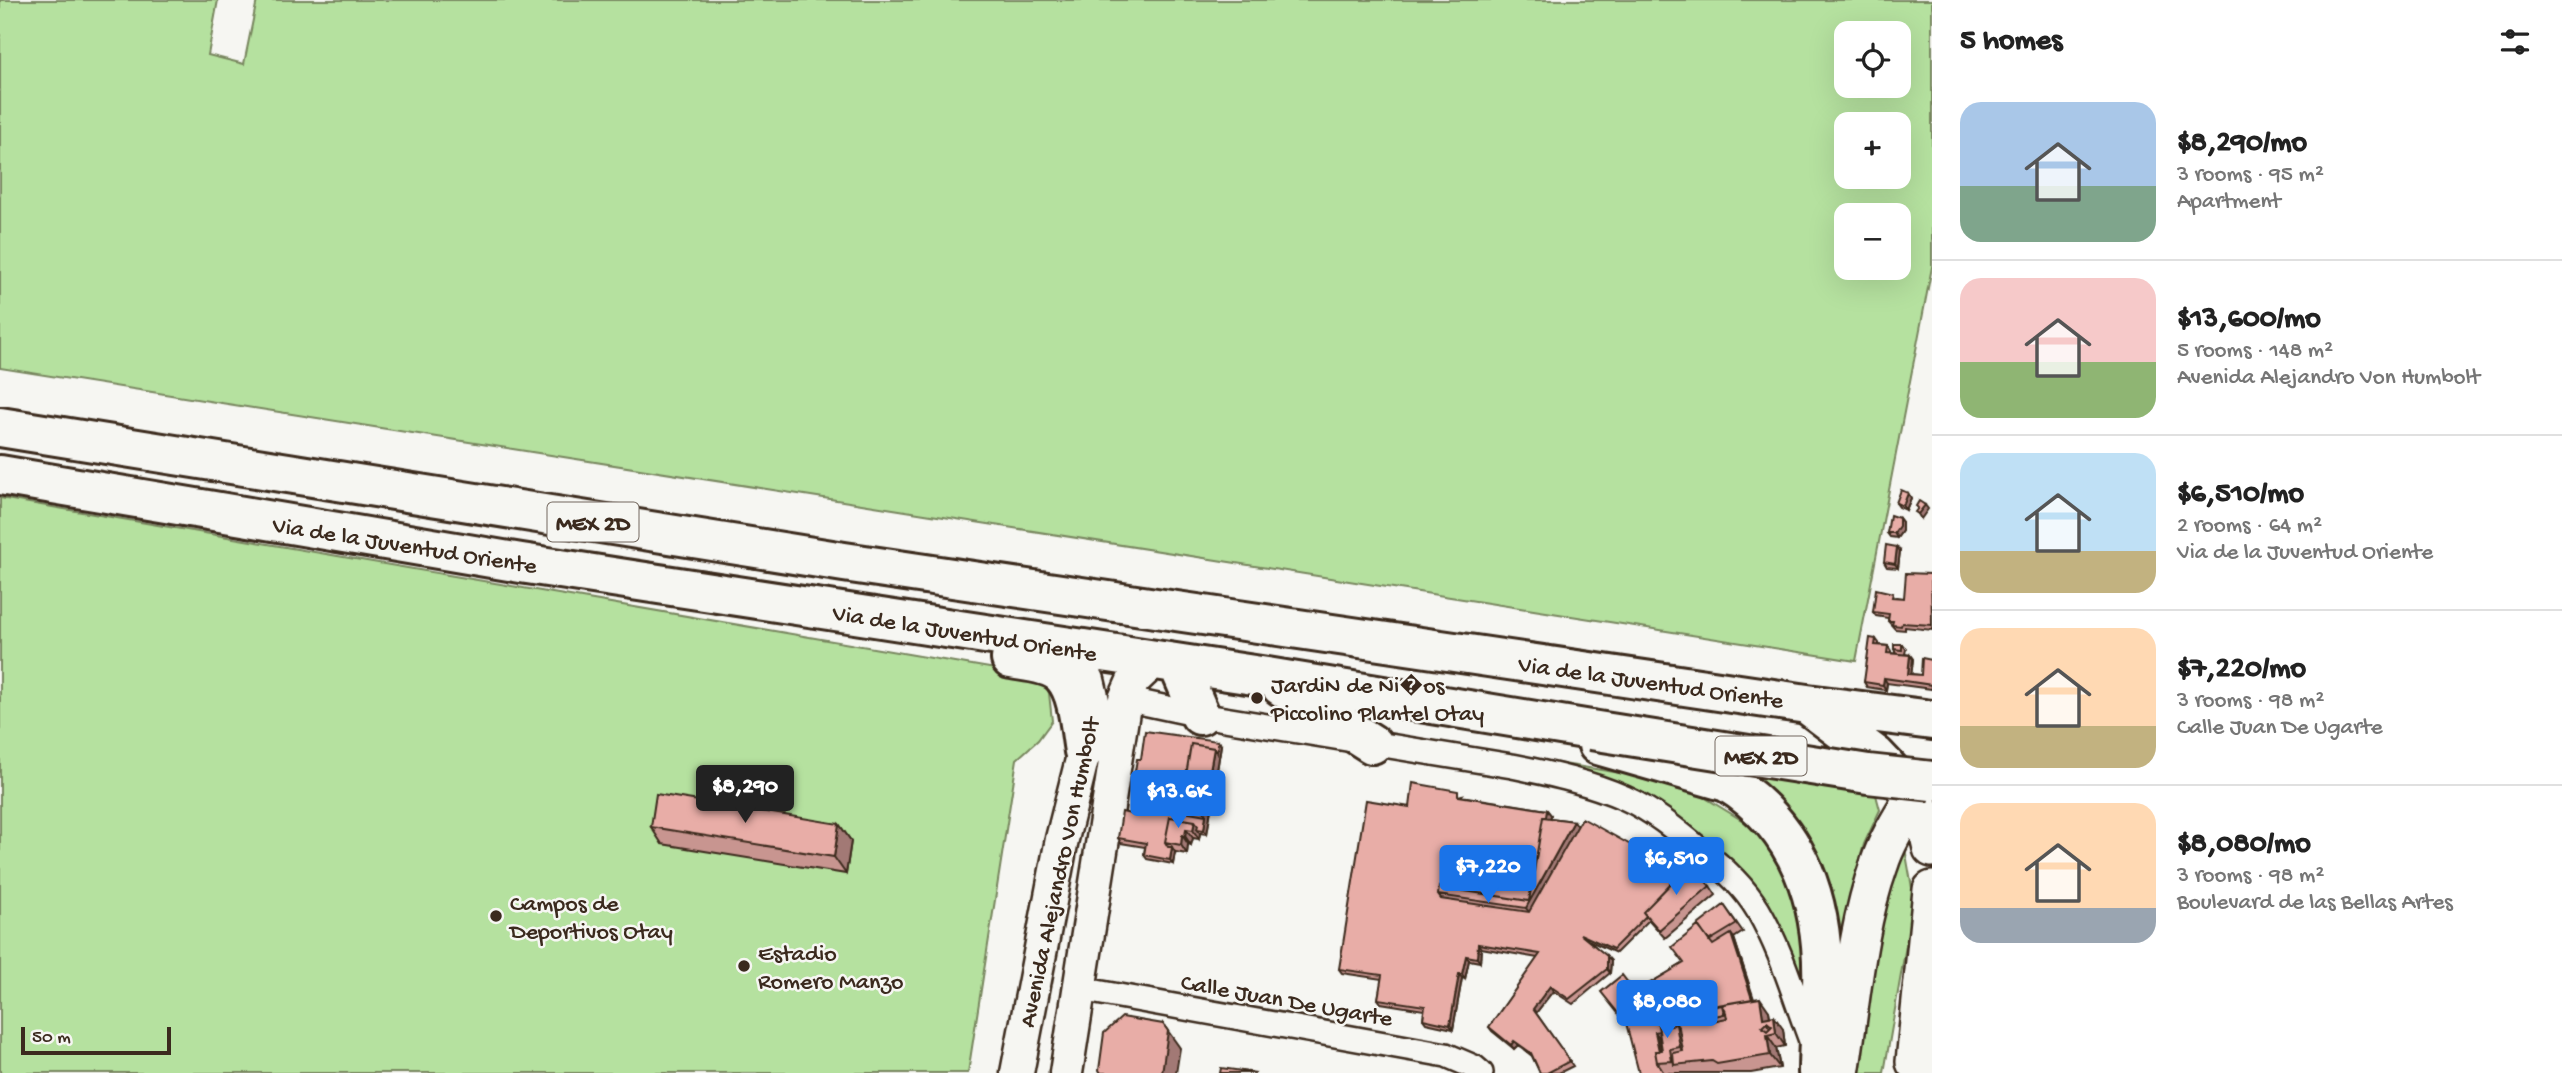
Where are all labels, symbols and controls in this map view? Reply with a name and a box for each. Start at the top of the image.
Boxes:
map controls [1834,21,1911,280]
button: locate [1834,21,1911,98]
icon: filters [2496,23,2534,61]
text: 5 homes [1960,25,2062,60]
button: + [1834,112,1911,189]
text: $8,290/mo [2177,127,2307,162]
icon: home [2016,130,2100,214]
text: 3 rooms · 95 m² [2177,162,2324,189]
text: Apartment [2177,189,2281,216]
button: − [1834,203,1911,280]
text: $13,600/mo [2177,303,2321,338]
icon: home [2016,306,2100,390]
text: 5 rooms · 148 m² [2177,338,2333,365]
text: Avenida Alejandro Von Humbolt [2177,365,2480,392]
text: $6,510/mo [2177,478,2304,513]
icon: home [2016,481,2100,565]
road number: MEX 2D [548,502,638,542]
street label: Via de la Juventud Oriente [269,512,539,583]
text: 2 rooms · 64 m² [2177,513,2322,540]
text: Via de la Juventud Oriente [2177,540,2433,567]
street label: Via de la Juventud Oriente [829,600,1099,671]
street label: Via de la Juventud Oriente [1515,651,1785,718]
text: $7,220/mo [2177,653,2306,688]
icon: home [2016,656,2100,740]
place label: JardiN de Ni�os Piccolino Plantel Otay [1270,673,1484,730]
text: 3 rooms · 98 m² [2177,688,2324,715]
marker: JardiN de Ni�os Piccolino Plantel Otay [1249,690,1265,706]
street label: Avenida Alejandro Von Humbolt [1014,713,1109,1030]
text: Calle Juan De Ugarte [2177,715,2383,742]
road number: MEX 2D [1716,736,1806,776]
pin: $8,290 [688,766,802,825]
pin: $13.6K [1121,770,1235,830]
text: $8,290 [712,774,778,801]
text: $13.6K [1146,779,1210,806]
text: $8,080/mo [2177,828,2311,863]
icon: home [2016,831,2100,915]
pin: $6,510 [1619,838,1733,897]
pin: $7,220 [1431,846,1545,905]
text: $6,510 [1644,846,1708,873]
text: $7,220 [1455,854,1521,881]
text: 3 rooms · 98 m² [2177,863,2324,890]
text: Boulevard de las Bellas Artes [2177,890,2453,917]
place label: Campos de Deportivos Otay [508,891,673,948]
marker: Campos de Deportivos Otay [488,908,504,924]
place label: Estadio Romero Manzo [758,941,904,998]
marker: Estadio Romero Manzo [736,958,752,974]
street label: Calle Juan De Ugarte [1178,970,1395,1035]
pin: $8,080 [1610,981,1724,1040]
text: $8,080 [1633,989,1701,1016]
scale bar [21,1024,172,1056]
text: 50 m [32,1027,71,1050]

